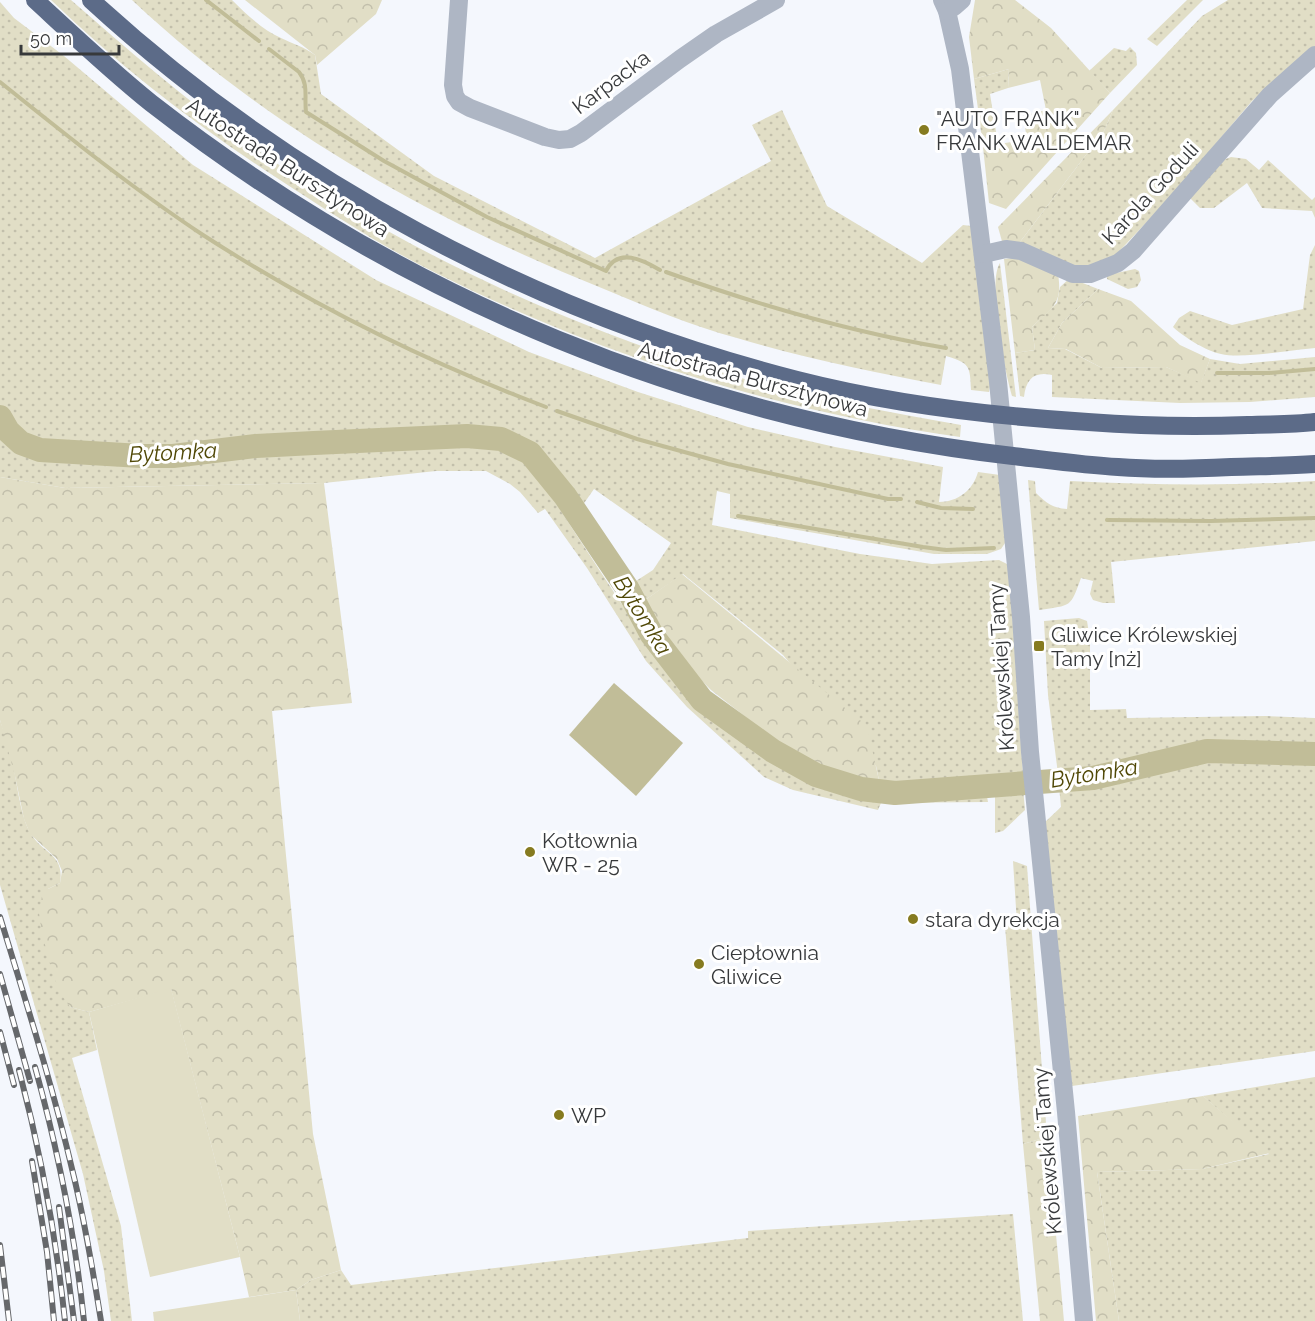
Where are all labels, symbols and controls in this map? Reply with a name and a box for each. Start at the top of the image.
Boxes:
scale bar [21,18,118,56]
text: 50 m [30,28,72,49]
street label: Karpacka [567,45,655,119]
street label: Autostrada Bursztynowa [182,92,394,242]
place label: "AUTO FRANK" FRANK WALDEMAR [936,106,1132,155]
marker: "AUTO FRANK" FRANK WALDEMAR [917,123,931,137]
street label: Karola Goduli [1096,137,1204,249]
street label: Autostrada Bursztynowa [635,336,871,422]
water label: Bytomka [128,437,218,467]
water label: Bytomka [609,571,677,659]
street label: Królewskiej Tamy [983,582,1019,752]
place label: Gliwice Królewskiej Tamy [nż] [1051,622,1238,671]
marker: Gliwice Królewskiej Tamy [nż] [1032,639,1046,653]
water label: Bytomka [1048,753,1140,793]
place label: Kotłownia WR - 25 [542,828,638,877]
marker: Kotłownia WR - 25 [523,845,537,859]
place label: stara dyrekcja [925,907,1060,932]
marker: stara dyrekcja [906,912,920,926]
place label: Ciepłownia Gliwice [711,940,819,989]
marker: Ciepłownia Gliwice [692,957,706,971]
street label: Królewskiej Tamy [1027,1066,1067,1236]
place label: WP [571,1103,606,1128]
marker: WP [552,1108,566,1122]

